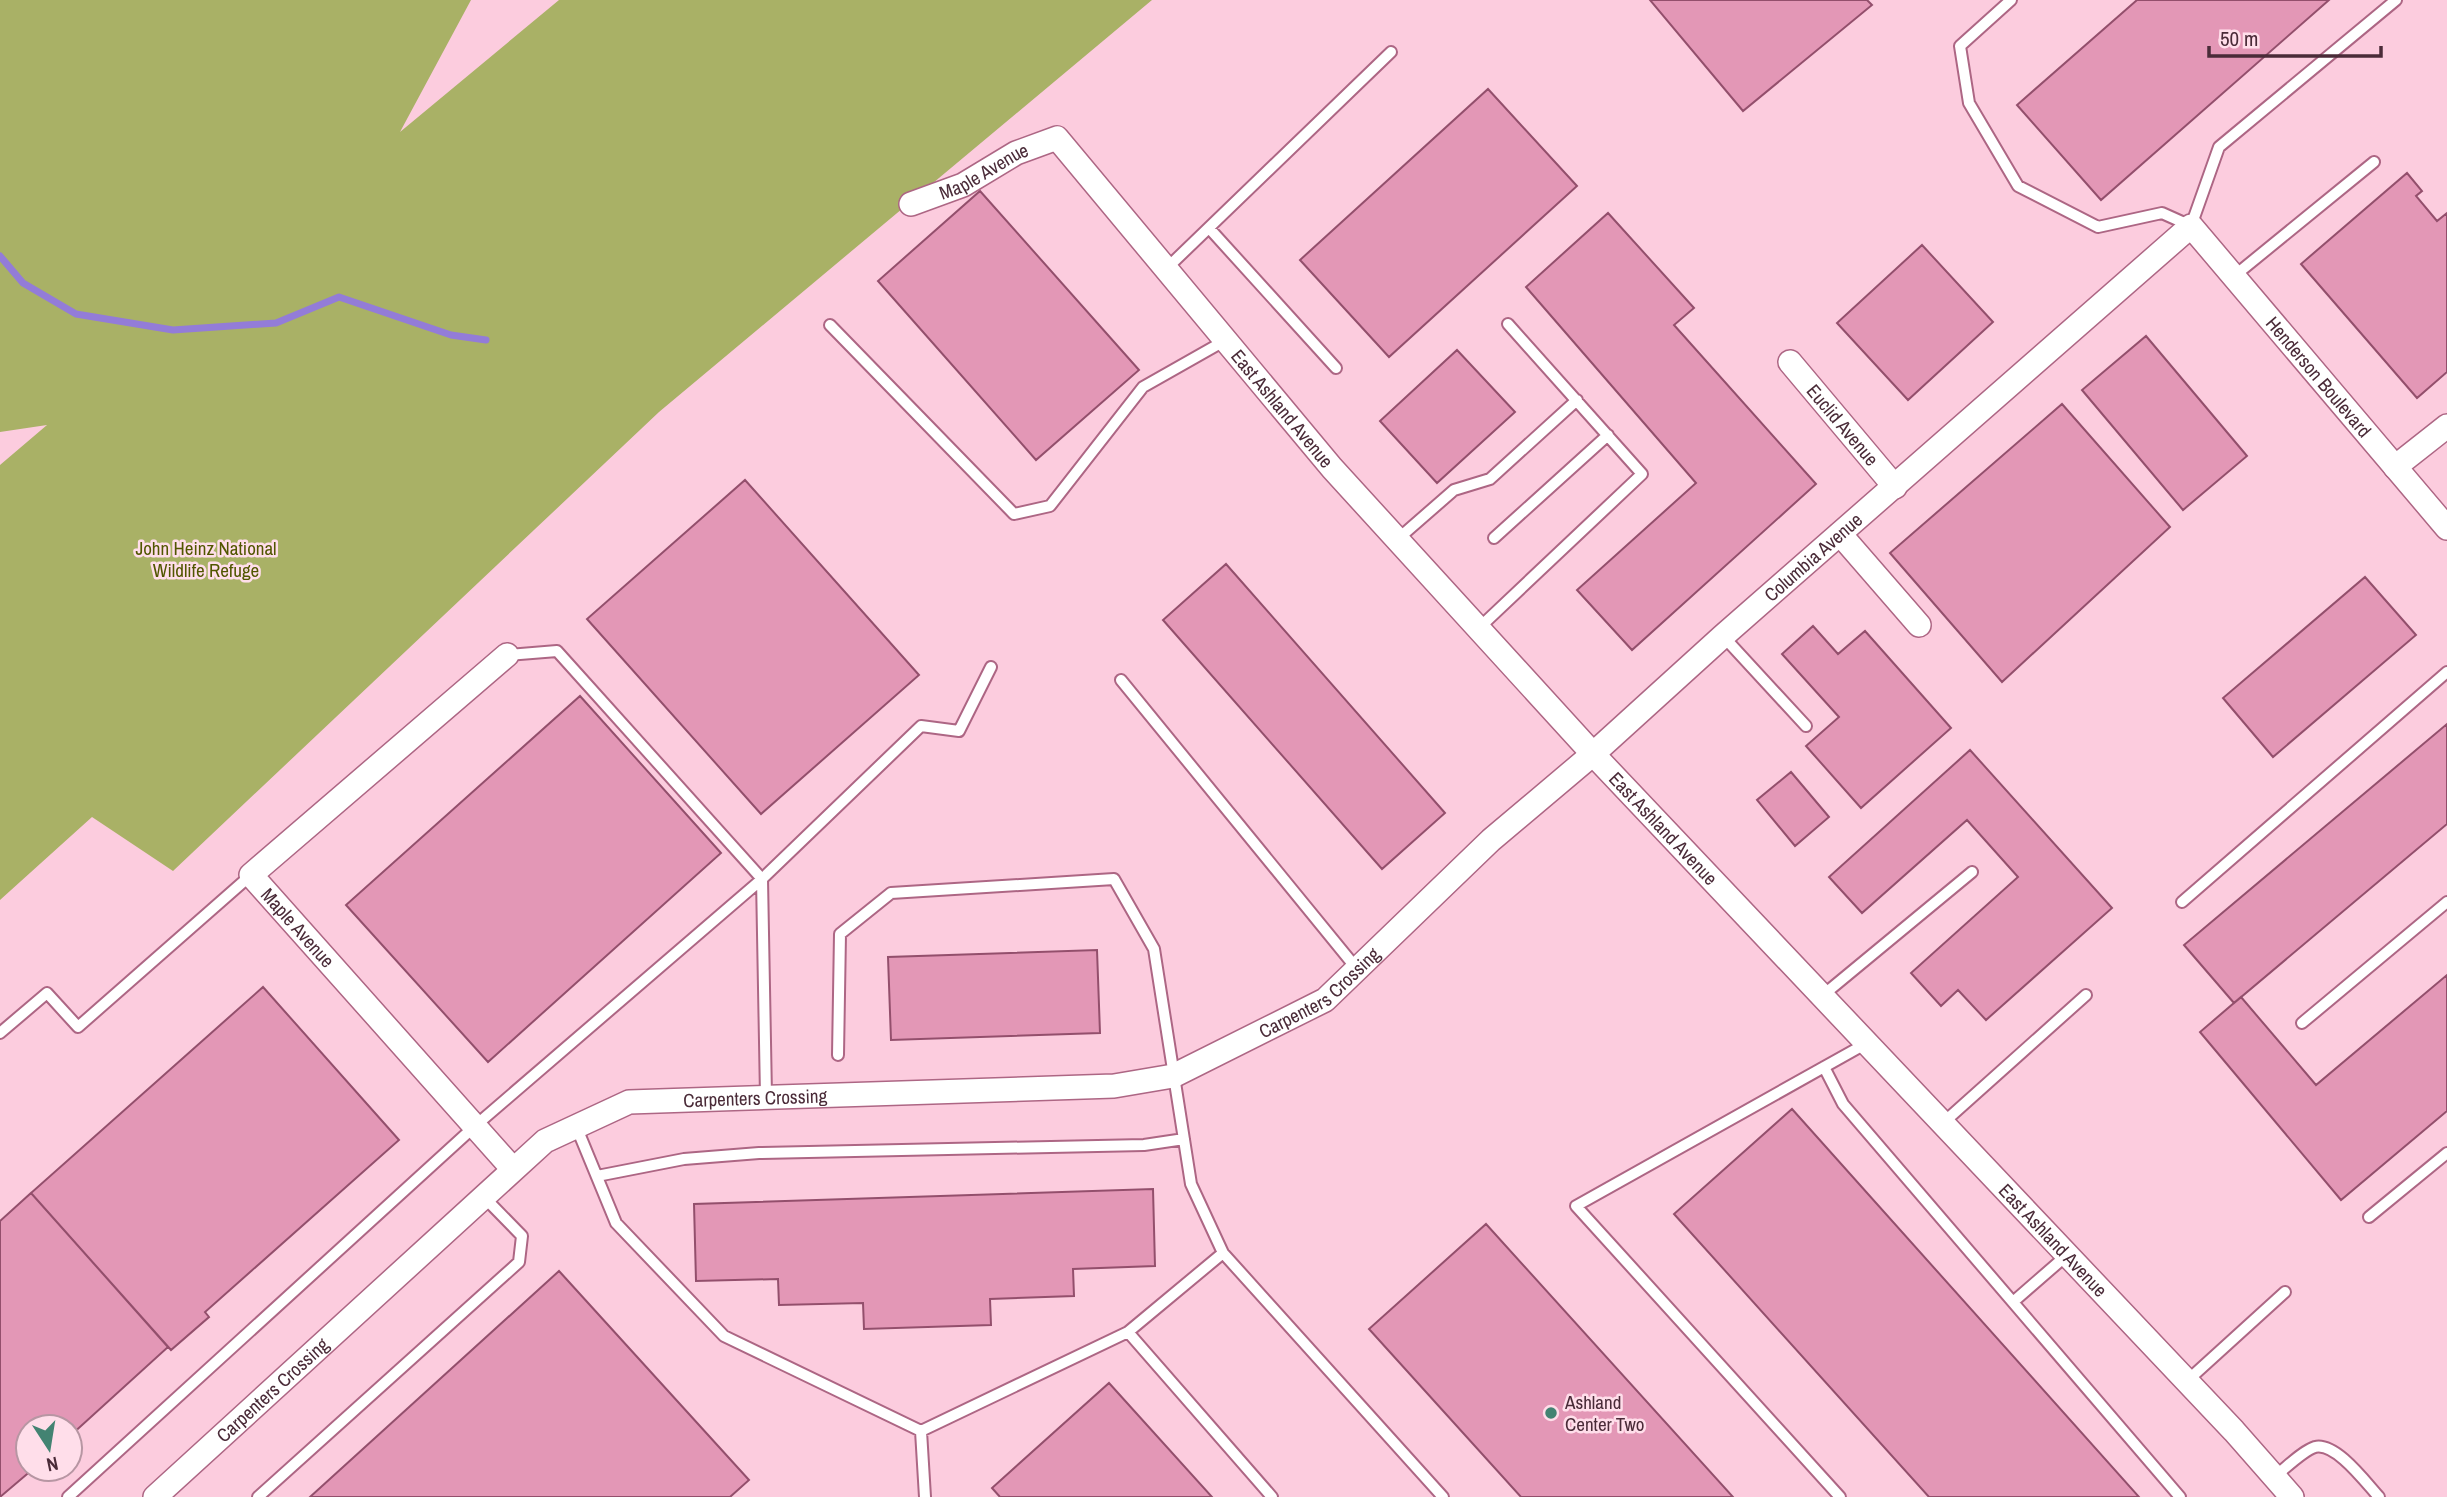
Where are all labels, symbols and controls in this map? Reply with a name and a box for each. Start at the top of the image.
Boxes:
scale bar [2209,14,2380,58]
text: 50 m [2220,24,2258,53]
street label: Maple Avenue [935,137,1032,206]
street label: Henderson Boulevard [2260,311,2377,443]
street label: East Ashland Avenue [1225,344,1339,473]
street label: Euclid Avenue [1801,378,1885,471]
street label: Columbia Avenue [1758,507,1868,607]
park label: John Heinz National Wildlife Refuge [135,535,277,583]
street label: East Ashland Avenue [1603,766,1723,891]
street label: Maple Avenue [255,882,340,973]
street label: Carpenters Crossing [1254,941,1386,1044]
street label: Carpenters Crossing [683,1082,828,1113]
street label: East Ashland Avenue [1993,1178,2113,1302]
street label: Carpenters Crossing [211,1331,335,1448]
place label: Ashland Center Two [1564,1389,1644,1437]
marker: Ashland Center Two [1543,1405,1559,1421]
north arrow [14,1413,84,1483]
text: N [44,1451,61,1479]

